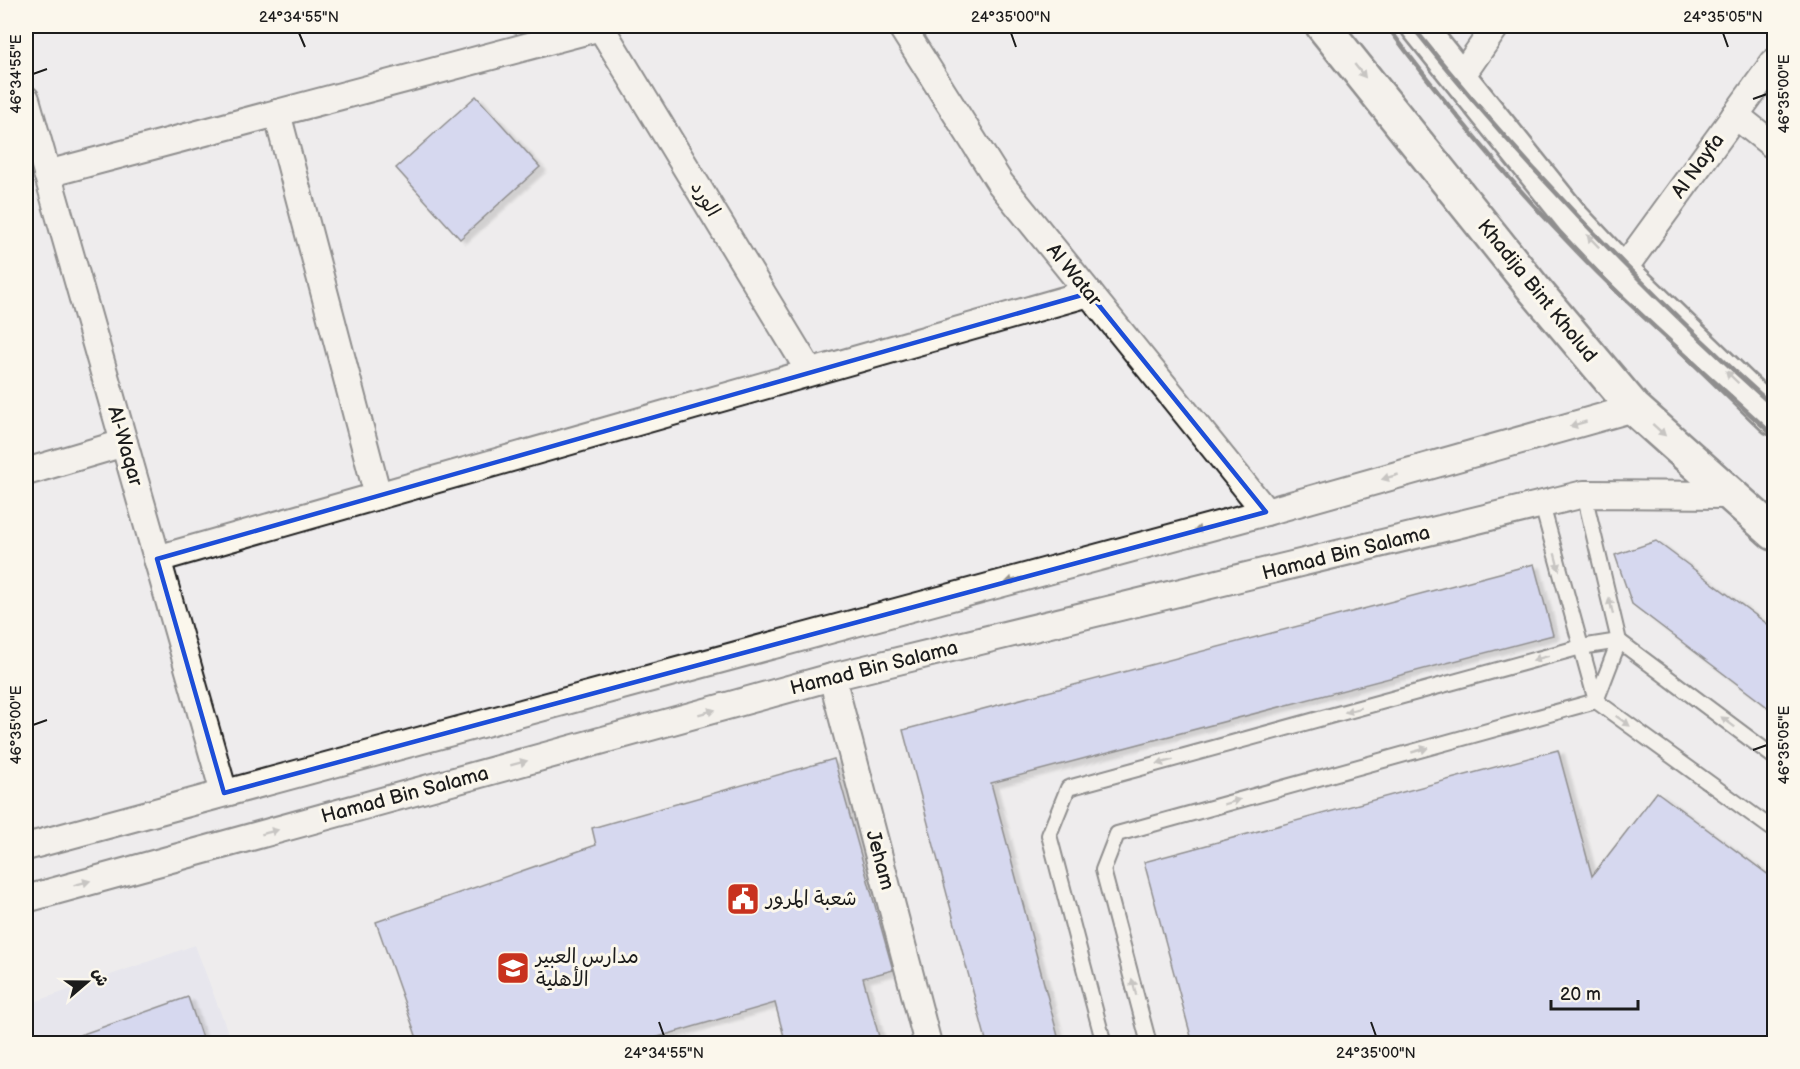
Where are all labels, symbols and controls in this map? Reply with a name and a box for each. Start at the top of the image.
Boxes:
text: 24°34'55"N [259,8,339,27]
text: 24°35'00"N [971,8,1051,27]
text: 24°35'05"N [1683,8,1763,27]
text: 46°34'55"E [7,34,26,114]
text: 46°35'00"E [1775,54,1794,134]
one-way arrow [1353,63,1366,79]
street label: Al Nayfa [1666,129,1730,203]
street label: الورد [685,177,725,221]
street label: Khadija Bint Kholud [1472,215,1602,367]
one-way arrow [1586,233,1600,248]
street label: Al Watar [1041,239,1107,312]
one-way arrow [1725,370,1740,384]
street label: Al-Waqar [102,403,148,489]
one-way arrow [1569,420,1587,429]
one-way arrow [1651,423,1666,436]
one-way arrow [1381,473,1399,482]
street label: Hamad Bin Salama [1260,521,1432,585]
one-way arrow [1193,525,1211,535]
one-way arrow [1553,553,1562,571]
one-way arrow [1005,576,1023,585]
one-way arrow [1606,597,1616,615]
street label: Hamad Bin Salama [788,636,960,700]
one-way arrow [1531,654,1549,663]
text: 46°35'00"E [7,685,26,765]
text: 46°35'05"E [1775,705,1794,785]
one-way arrow [698,706,716,716]
one-way arrow [1343,706,1361,715]
one-way arrow [1615,714,1630,726]
one-way arrow [1720,716,1735,728]
one-way arrow [1411,745,1429,754]
one-way arrow [1155,757,1174,767]
one-way arrow [510,758,528,768]
street label: Hamad Bin Salama [319,761,491,829]
one-way arrow [1223,797,1241,806]
one-way arrow [261,827,279,836]
street label: Jeham [861,828,899,892]
one-way arrow [73,878,91,888]
public building icon: شعبة المرور [725,881,761,917]
place label: شعبة المرور [764,887,857,911]
place label: مدارس العبير الأهلية [534,945,639,992]
school or university icon: مدارس العبير الأهلية [495,950,531,986]
north arrow [57,952,117,1012]
text: ش [88,966,112,989]
scale bar [1551,973,1638,1011]
one-way arrow [1129,978,1138,996]
text: 20 m [1560,984,1601,1005]
text: 24°34'55"N [624,1044,704,1063]
text: 24°35'00"N [1336,1044,1416,1063]

